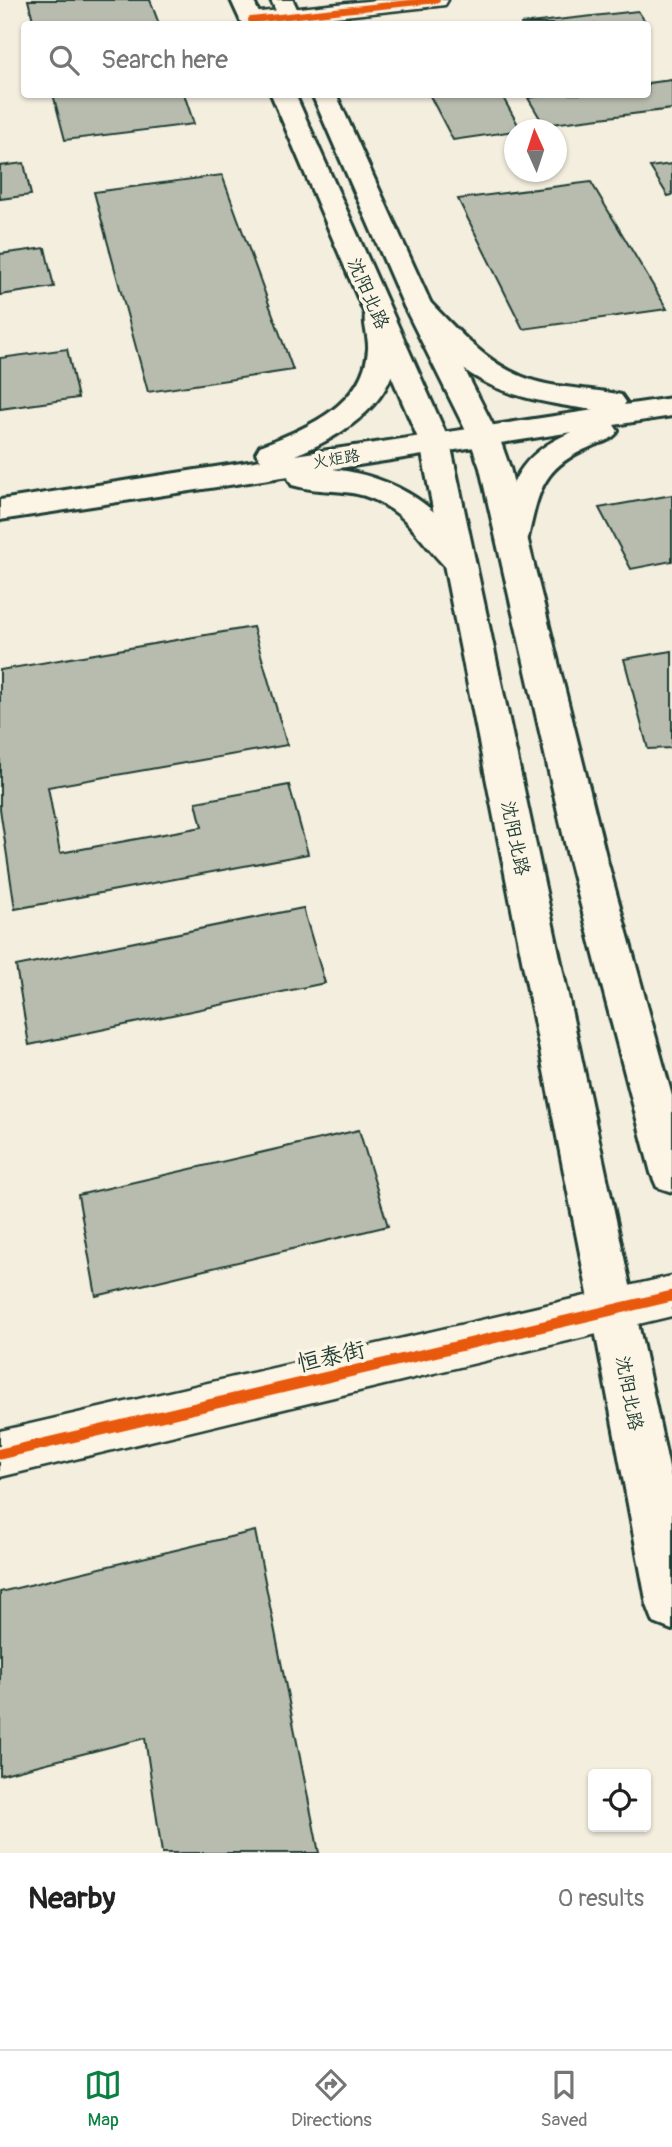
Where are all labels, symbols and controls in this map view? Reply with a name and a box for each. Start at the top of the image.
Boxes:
search box [21,21,651,98]
icon: search [45,41,83,79]
text: Search here [101,44,228,76]
north arrow [504,119,567,182]
street label: 沈阳北路 [342,254,395,333]
street label: 火炬路 [311,445,361,473]
street label: 沈阳北路 [495,799,535,878]
street label: 恒泰街 [294,1335,368,1378]
street label: 沈阳北路 [610,1354,648,1433]
map controls [588,1769,651,1832]
button: locate [588,1769,651,1832]
text: Nearby [28,1880,115,1917]
text: 0 results [558,1884,644,1913]
tab: Map [84,2066,122,2132]
tab: Directions [291,2066,372,2132]
tab: Saved [540,2066,588,2132]

